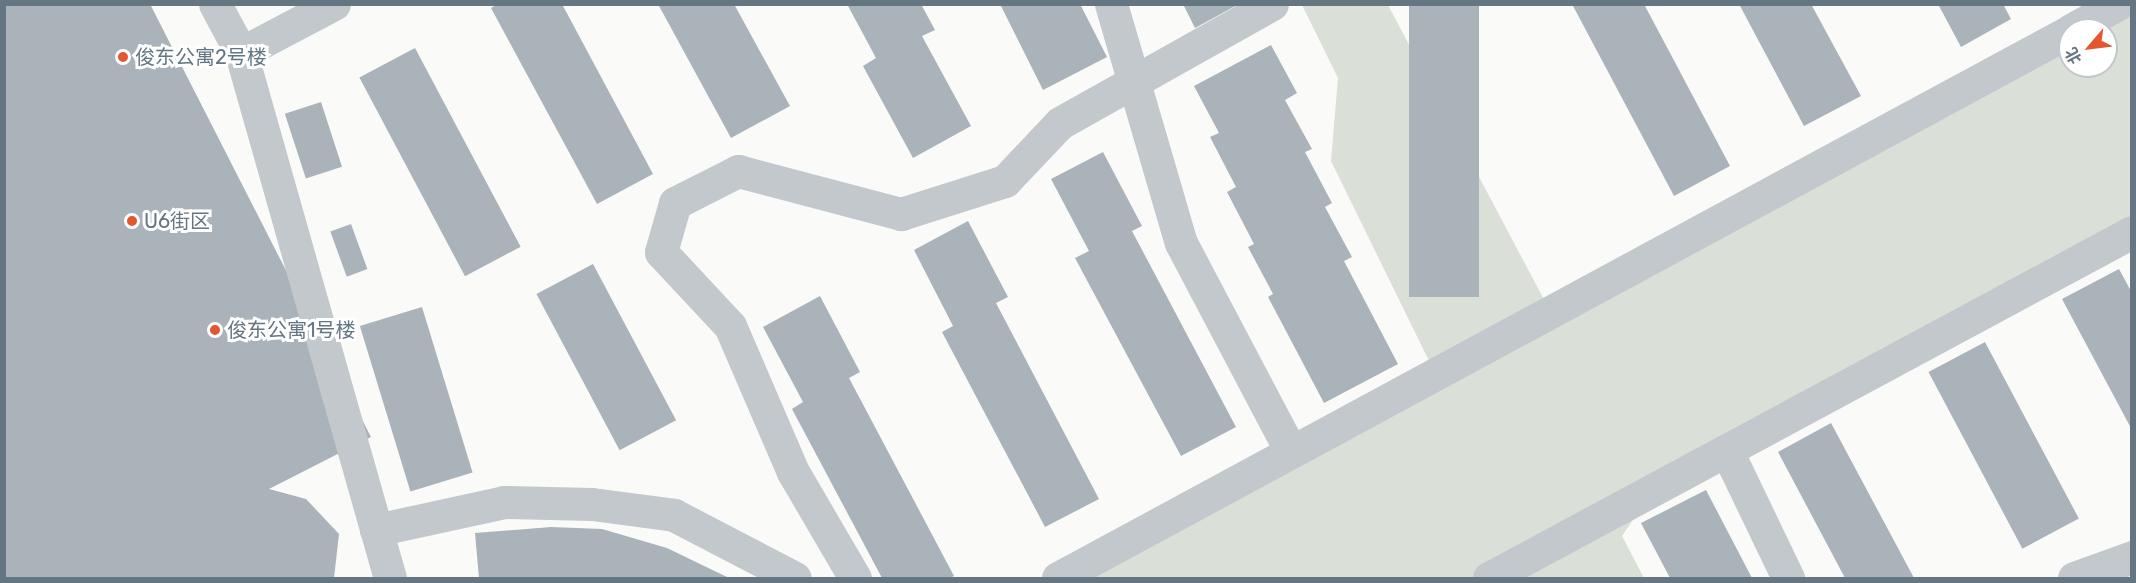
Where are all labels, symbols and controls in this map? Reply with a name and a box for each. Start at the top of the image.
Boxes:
north arrow [2058,18,2118,78]
text: 北 [2061,44,2086,67]
place label: 俊东公寓2号楼 [135,45,267,69]
marker: 俊东公寓2号楼 [116,50,130,64]
place label: U6街区 [144,209,210,233]
marker: U6街区 [125,214,139,228]
place label: 俊东公寓1号楼 [227,318,356,342]
marker: 俊东公寓1号楼 [208,323,222,337]

